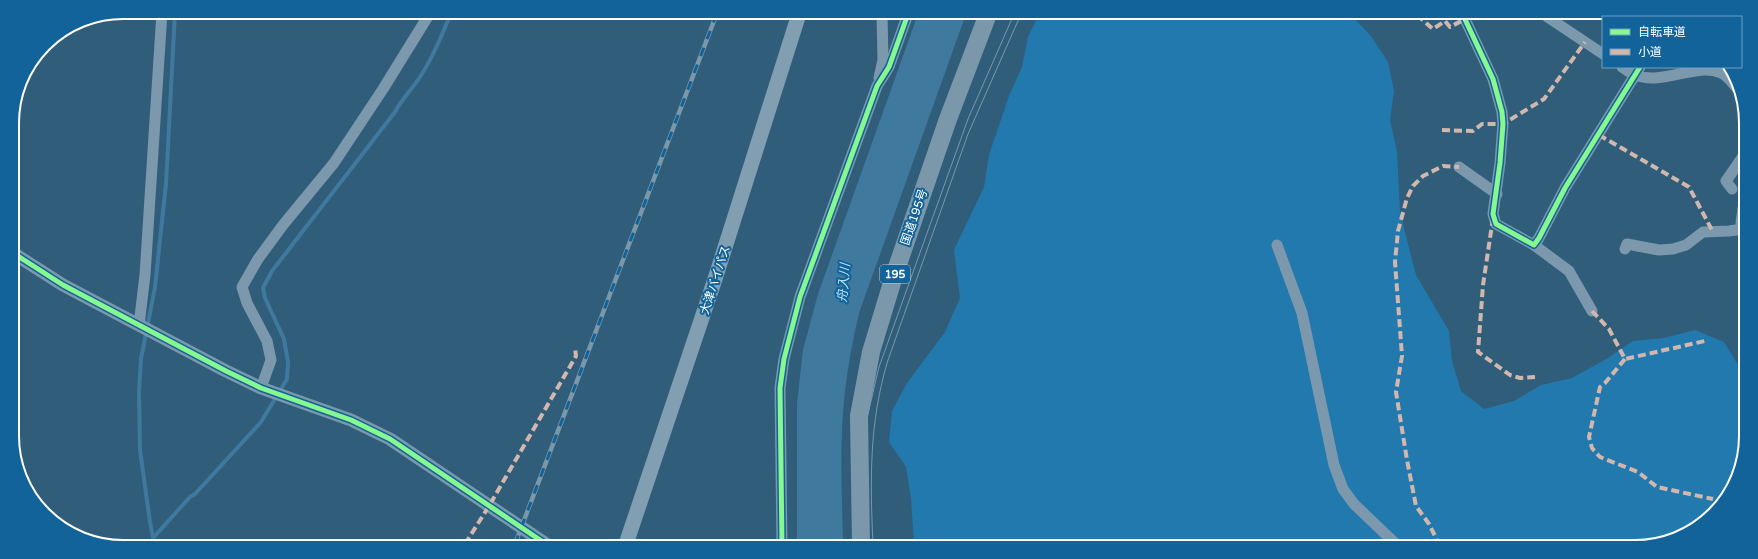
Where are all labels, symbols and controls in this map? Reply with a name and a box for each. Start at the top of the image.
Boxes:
legend [1602,16,1742,68]
text: 自転車道 [1638,25,1686,39]
text: 小道 [1638,45,1662,59]
street label: 国道195号 [898,187,930,247]
street label: 大津バイパス [697,244,733,316]
water label: 舟入川 [834,261,854,303]
road number: 195 [880,265,910,283]

